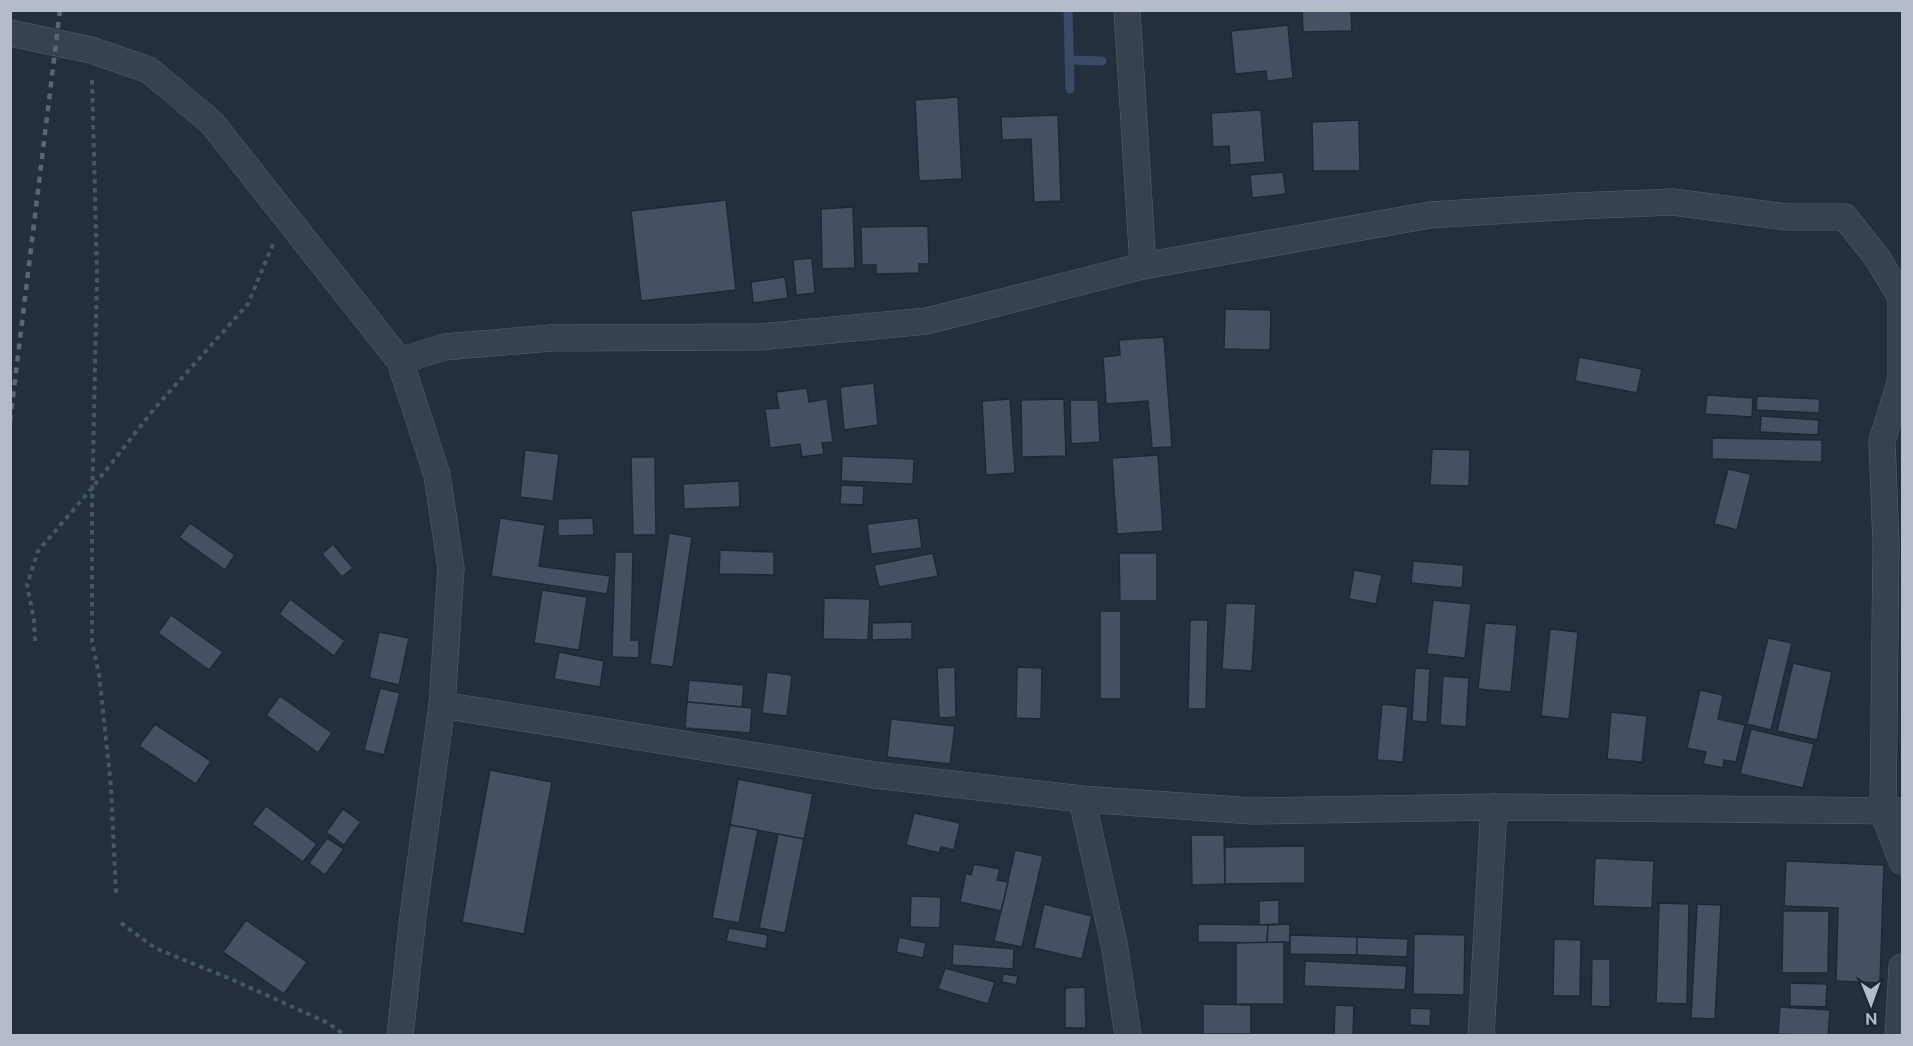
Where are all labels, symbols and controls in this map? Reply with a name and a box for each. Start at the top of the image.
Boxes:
north arrow [1841,974,1901,1034]
text: N [1865,1009,1878,1028]

